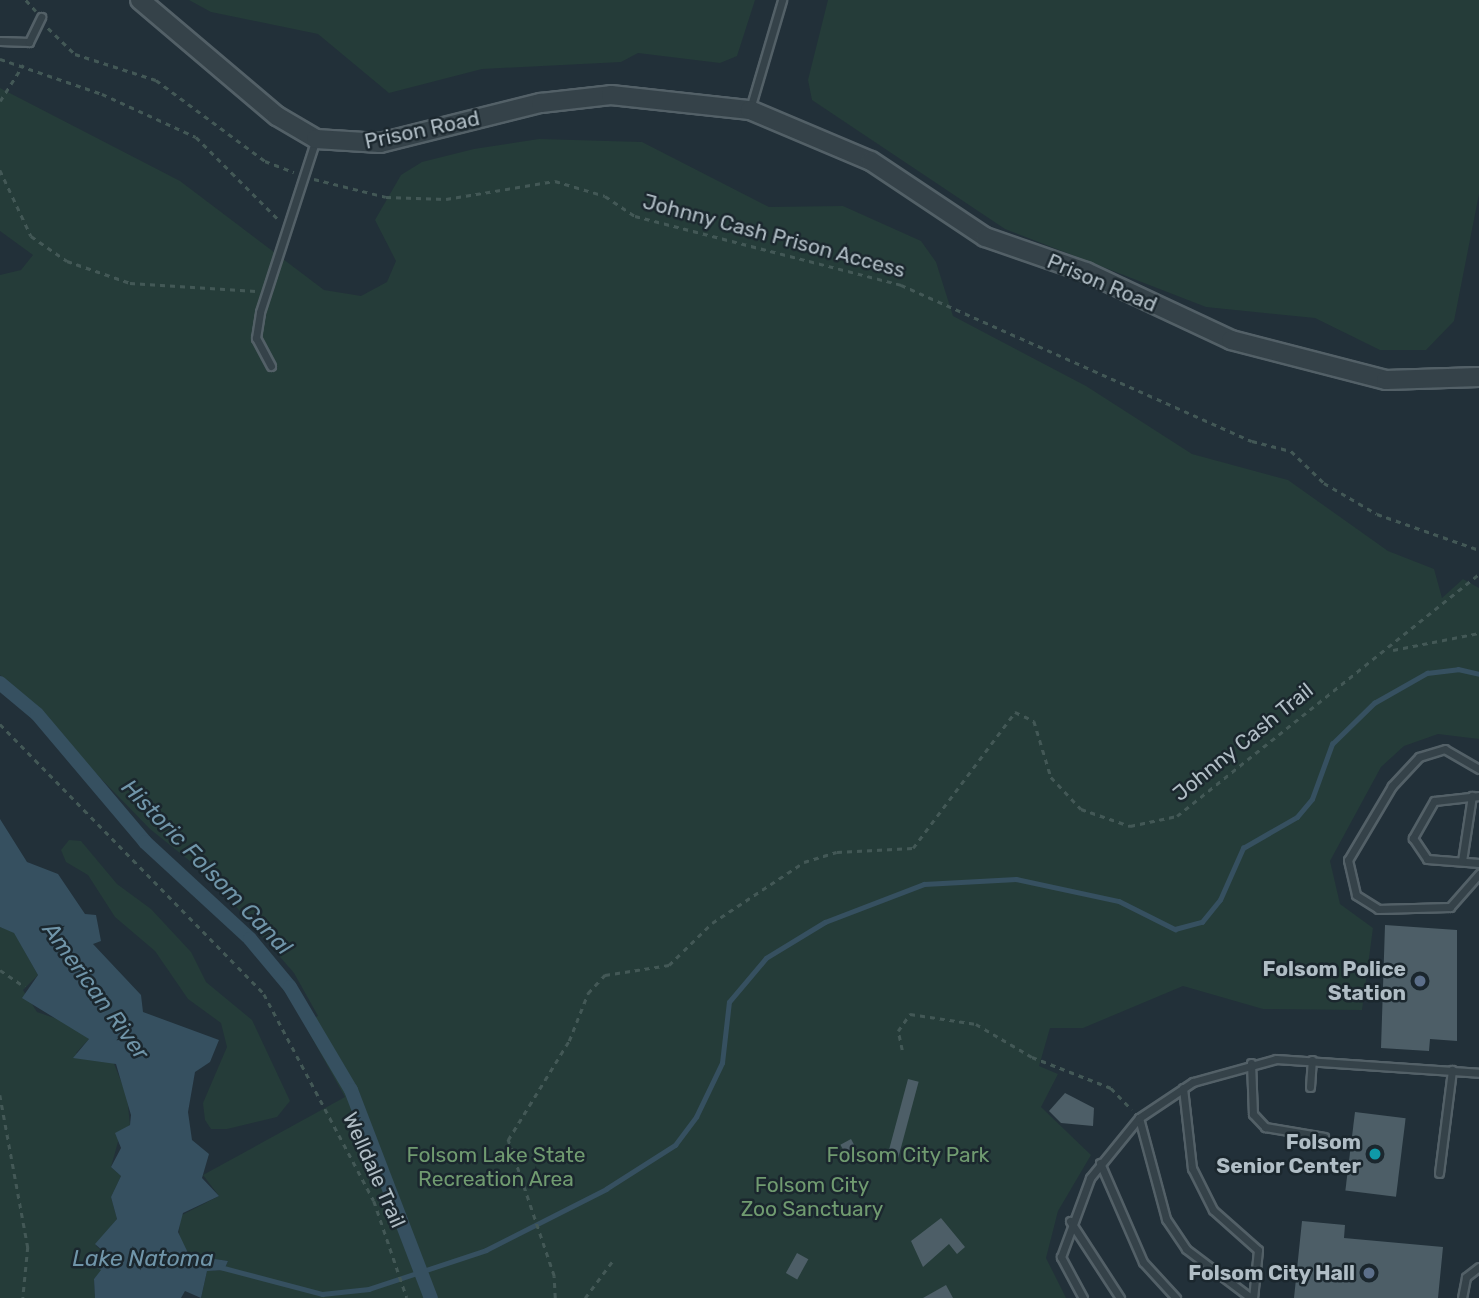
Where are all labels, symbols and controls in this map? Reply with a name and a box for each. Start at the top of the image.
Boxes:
street label: Prison Road [362,106,482,154]
street label: Johnny Cash Prison Access [640,189,908,283]
street label: Prison Road [1043,249,1161,317]
street label: Johnny Cash Trail [1167,677,1319,807]
water label: Historic Folsom Canal [116,773,298,961]
water label: American River [37,917,155,1065]
place label: Folsom Police Station [1262,956,1406,1006]
marker: Folsom Police Station [1412,973,1428,989]
street label: Welldale Trail [337,1108,411,1232]
place label: Folsom Senior Center [1216,1129,1361,1179]
park label: Folsom Lake State Recreation Area [406,1142,586,1192]
park label: Folsom City Park [826,1142,990,1168]
marker: Folsom Senior Center [1367,1146,1383,1162]
park label: Folsom City Zoo Sanctuary [741,1172,883,1222]
water label: Lake Natoma [72,1244,214,1272]
place label: Folsom City Hall [1188,1260,1355,1286]
marker: Folsom City Hall [1361,1265,1377,1281]

